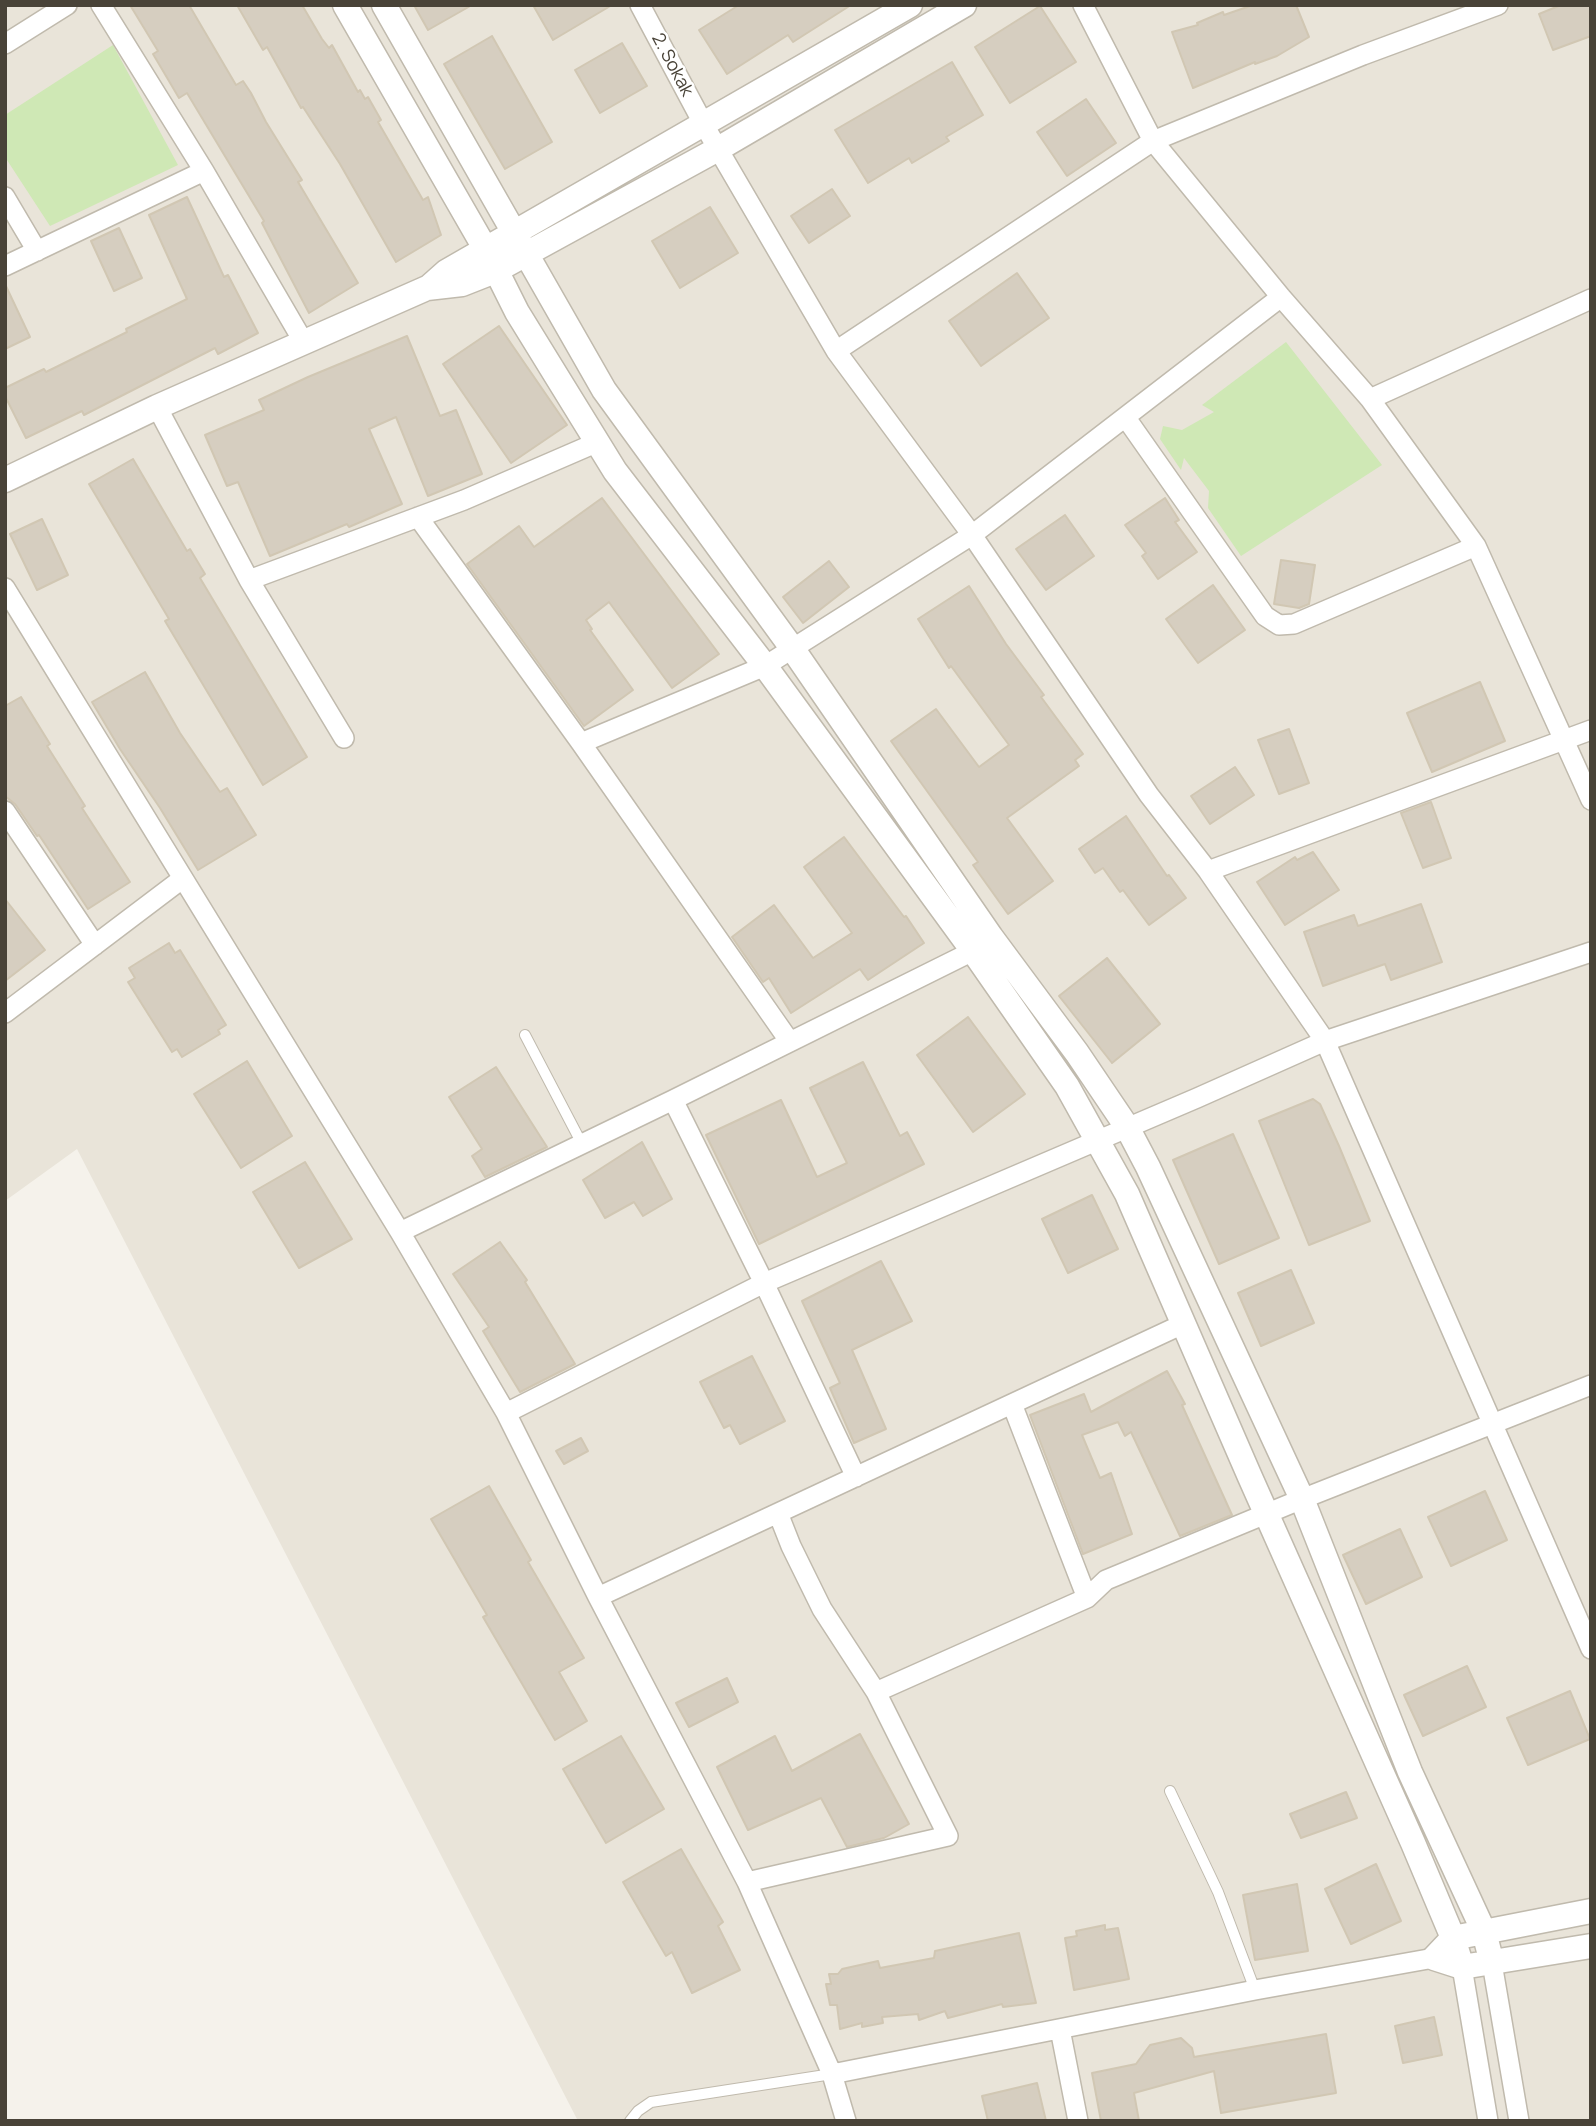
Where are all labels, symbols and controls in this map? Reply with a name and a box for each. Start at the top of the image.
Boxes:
street label: 2. Sokak [646,30,698,100]

